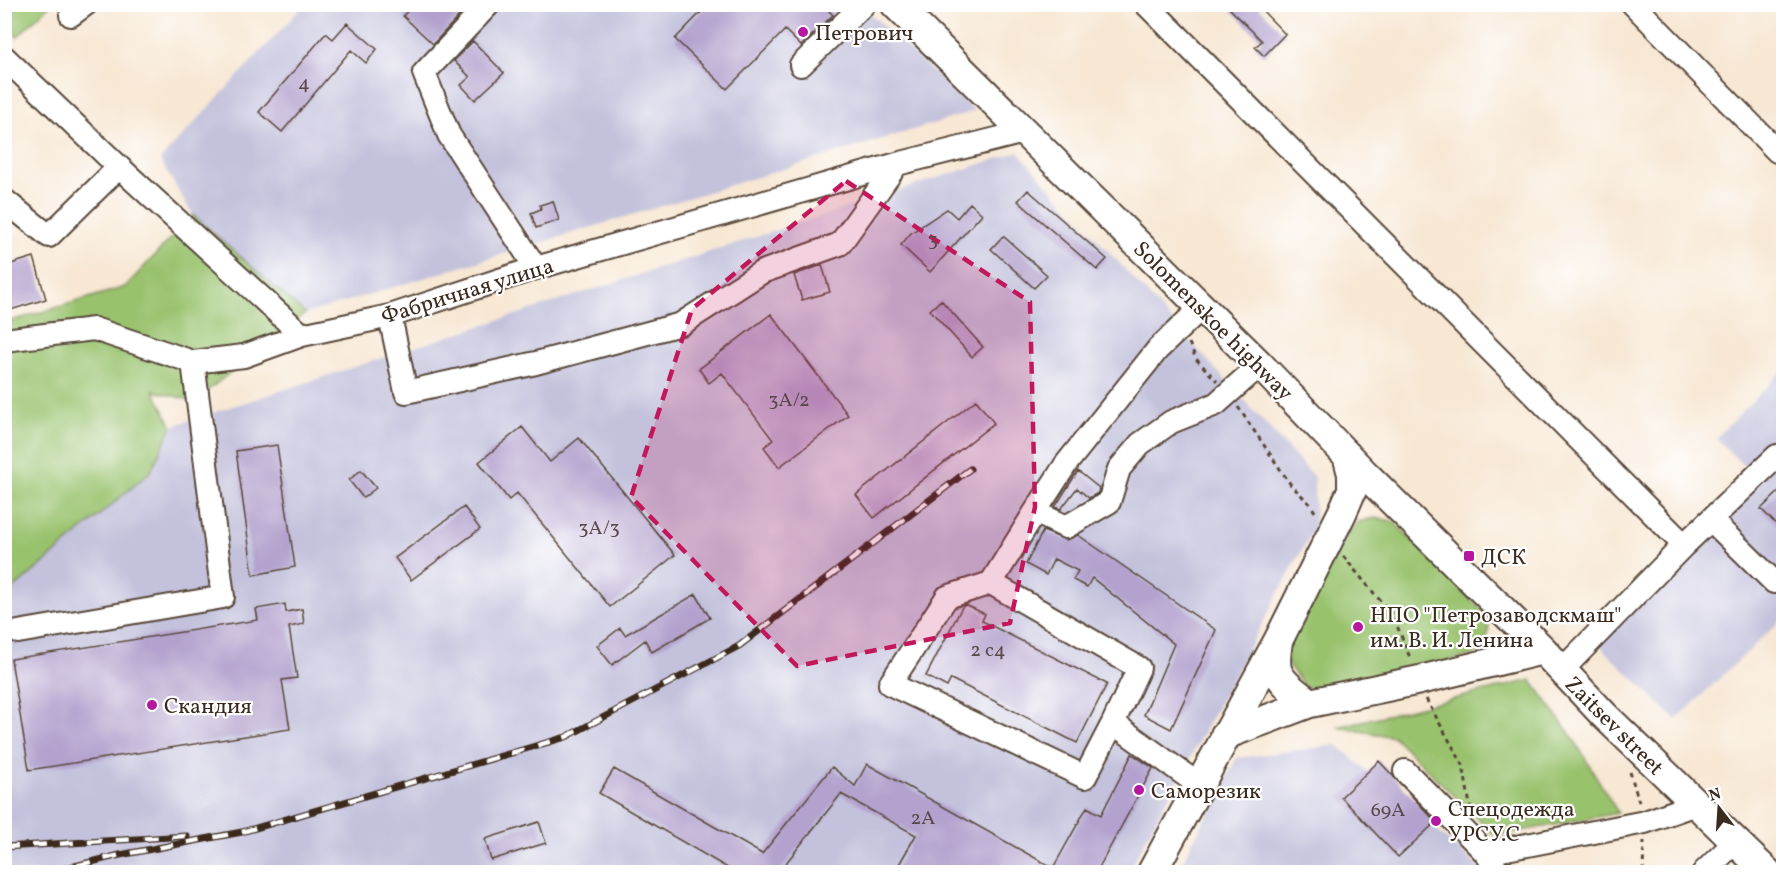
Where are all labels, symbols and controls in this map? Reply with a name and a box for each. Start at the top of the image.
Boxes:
place label: Петрович [815,19,913,50]
marker: Петрович [796,25,810,39]
house number: 4 [298,70,310,98]
house number: 3 [928,227,938,255]
street label: Solomenskoe highway [1125,235,1299,409]
street label: Фабричная улица [378,251,558,333]
house number: 3А/2 [768,387,810,415]
house number: 3А/3 [578,515,620,543]
place label: ДСК [1481,543,1526,574]
marker: ДСК [1462,549,1476,563]
place label: НПО "Петрозаводскмаш" им. В. И. Ленина [1370,601,1622,657]
marker: НПО "Петрозаводскмаш" им. В. И. Ленина [1351,620,1365,634]
house number: 2 с4 [970,637,1006,665]
street label: Zaitsev street [1557,670,1670,784]
place label: Скандия [164,692,252,723]
marker: Скандия [145,698,159,712]
place label: Саморезик [1151,777,1261,808]
north arrow [1689,778,1749,838]
marker: Саморезик [1132,783,1146,797]
text: N [1706,783,1724,808]
place label: Спецодежда УРСУ.С [1448,795,1575,851]
house number: 69А [1371,797,1405,825]
house number: 2А [911,805,935,833]
marker: Спецодежда УРСУ.С [1429,814,1443,828]

